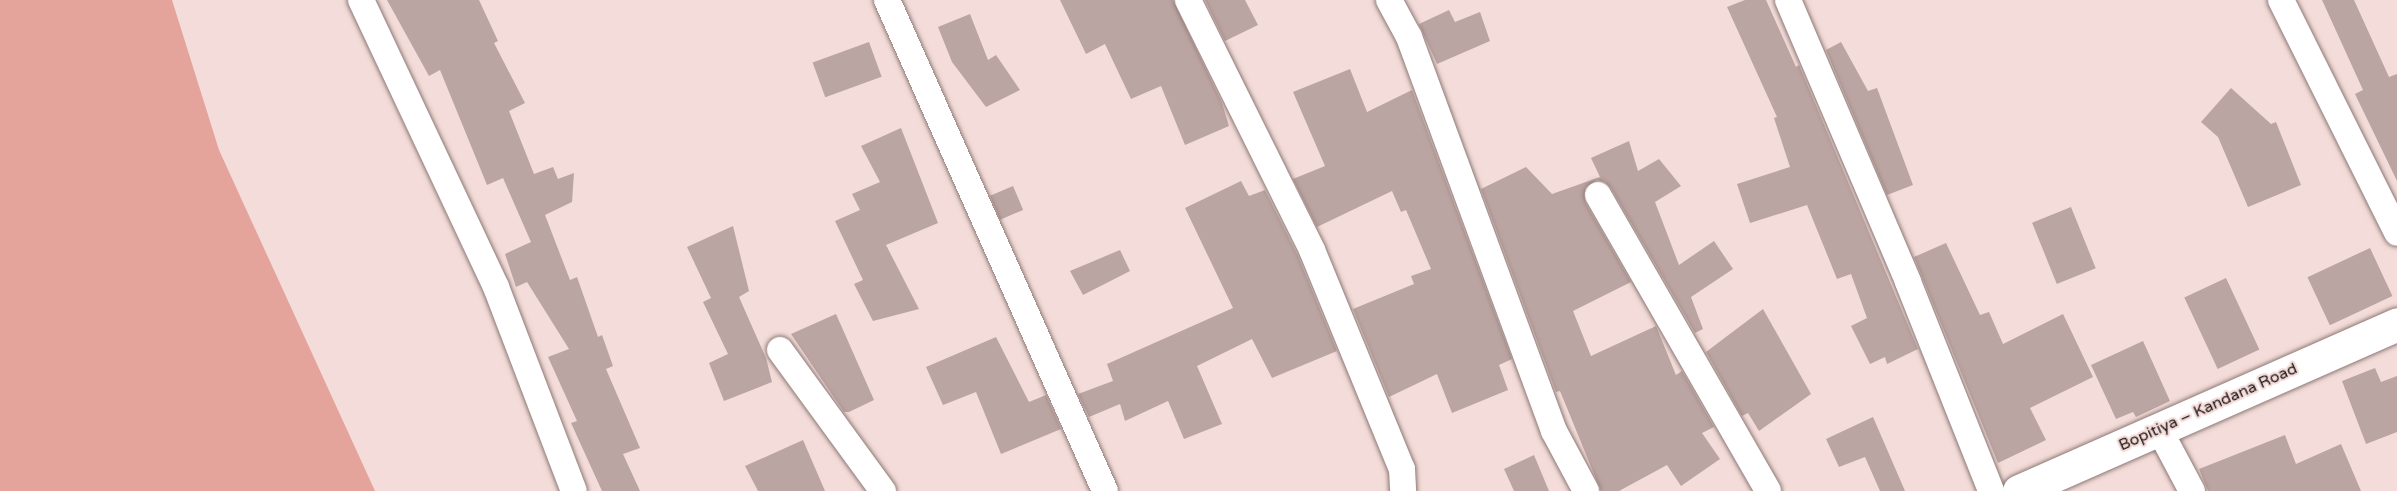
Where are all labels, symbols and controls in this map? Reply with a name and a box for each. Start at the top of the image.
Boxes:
street label: Bopitiya – Kandana Road [2116,359,2300,455]

